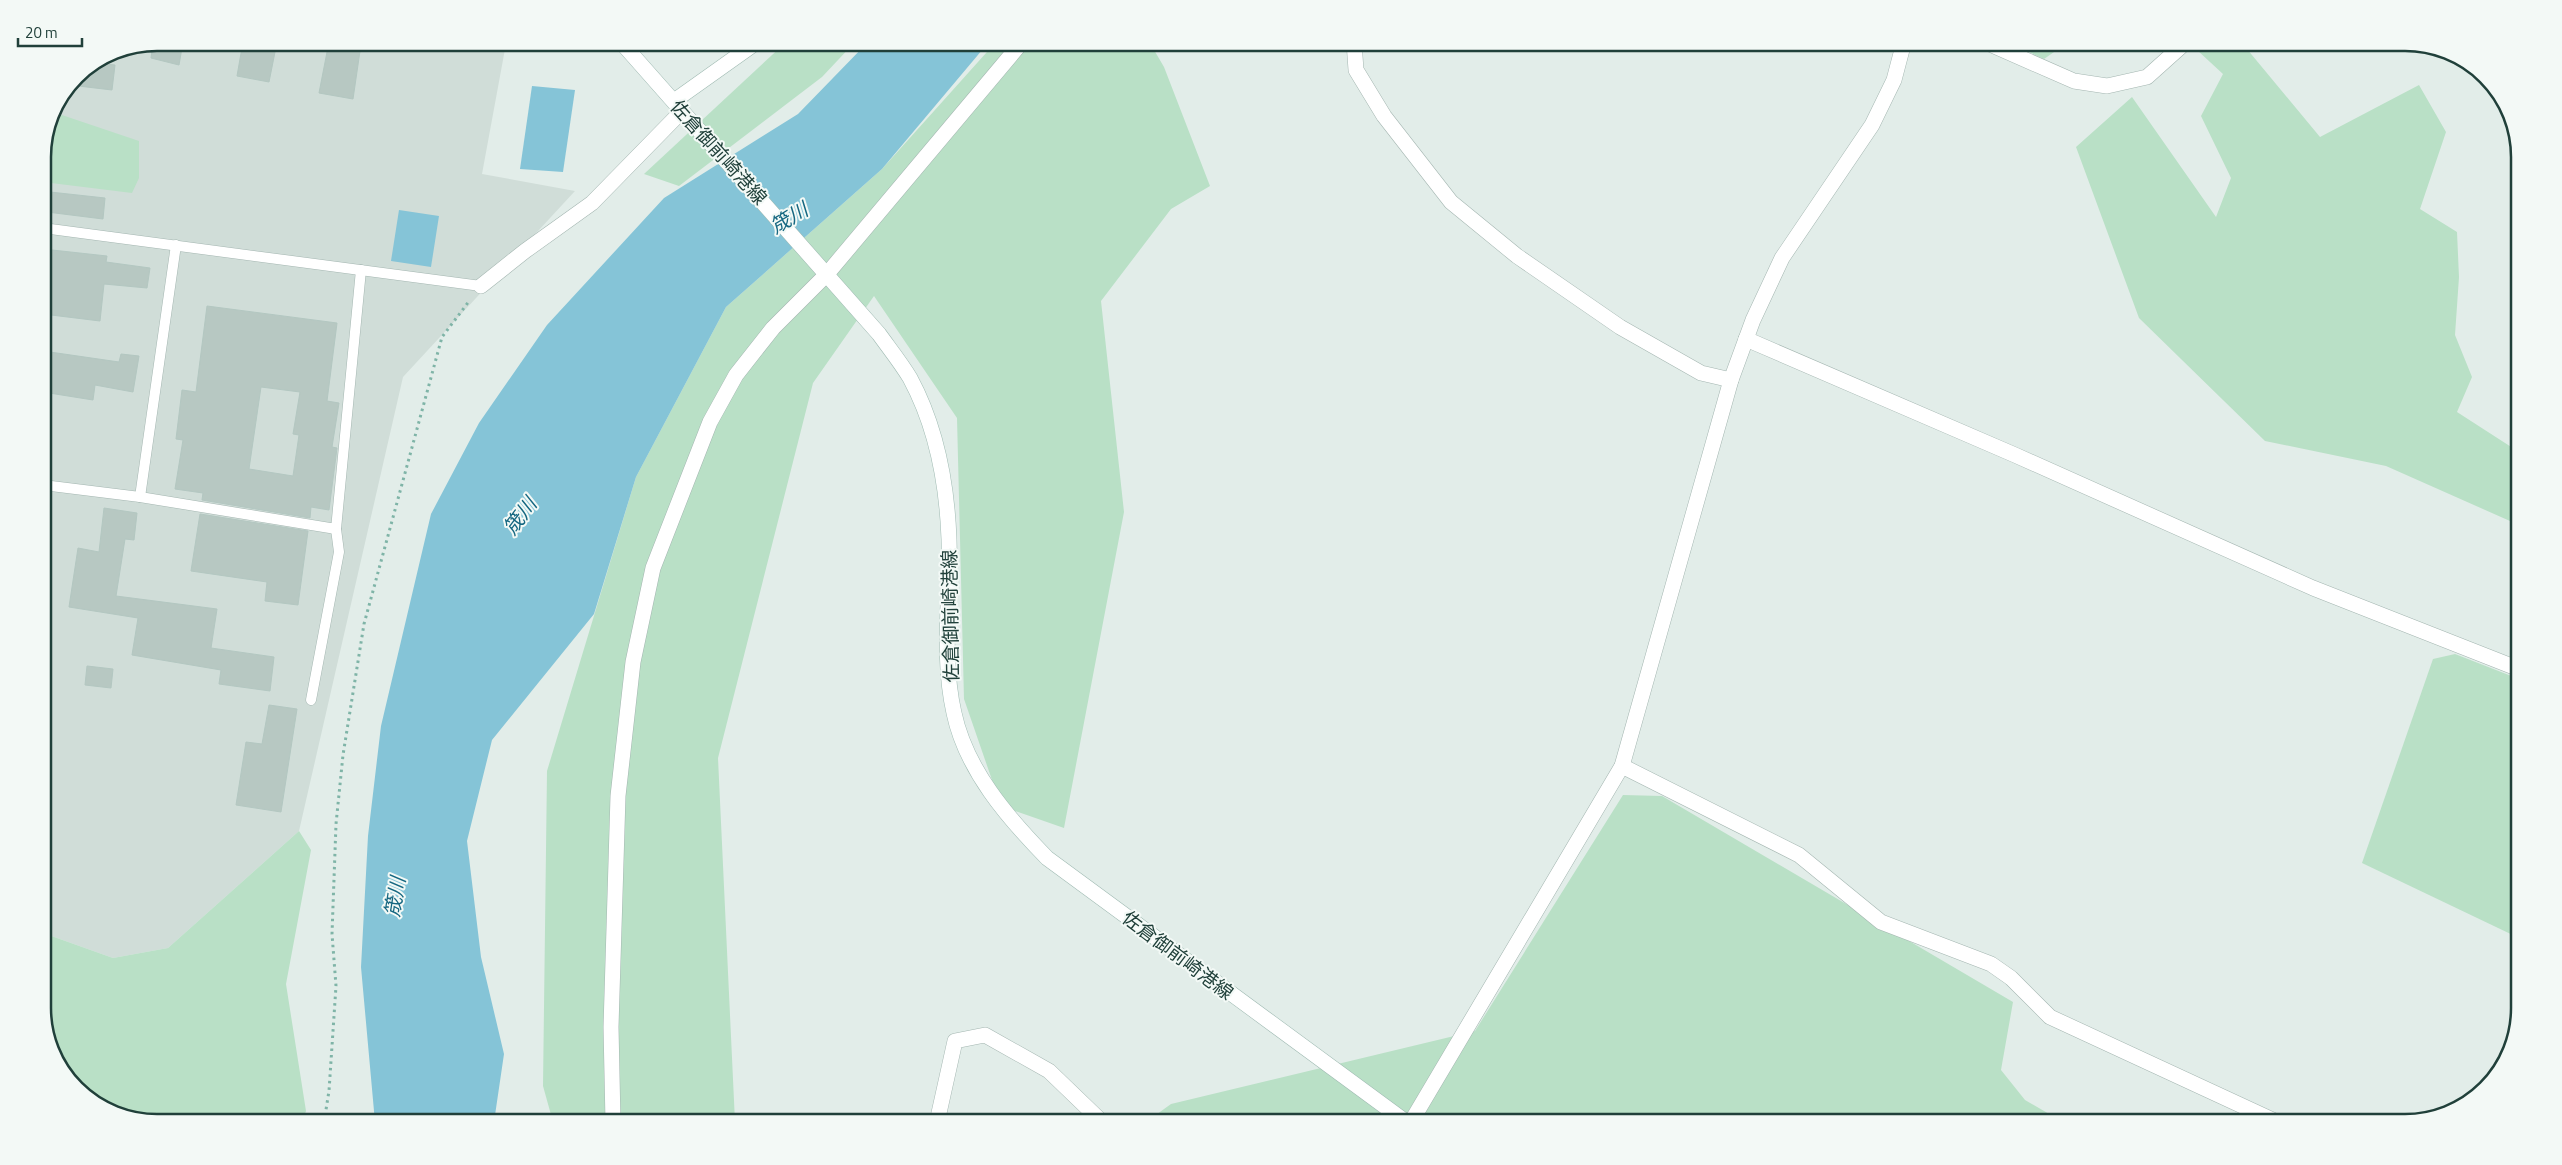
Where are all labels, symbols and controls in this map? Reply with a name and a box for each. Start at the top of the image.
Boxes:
scale bar [18,15,81,47]
text: 20 m [25,21,58,44]
street label: 佐倉御前崎港線 [664,93,775,211]
water label: 筬川 [764,193,816,241]
water label: 筬川 [495,489,545,541]
street label: 佐倉御前崎港線 [934,549,965,683]
water label: 筬川 [376,873,413,919]
street label: 佐倉御前崎港線 [1116,903,1240,1006]

